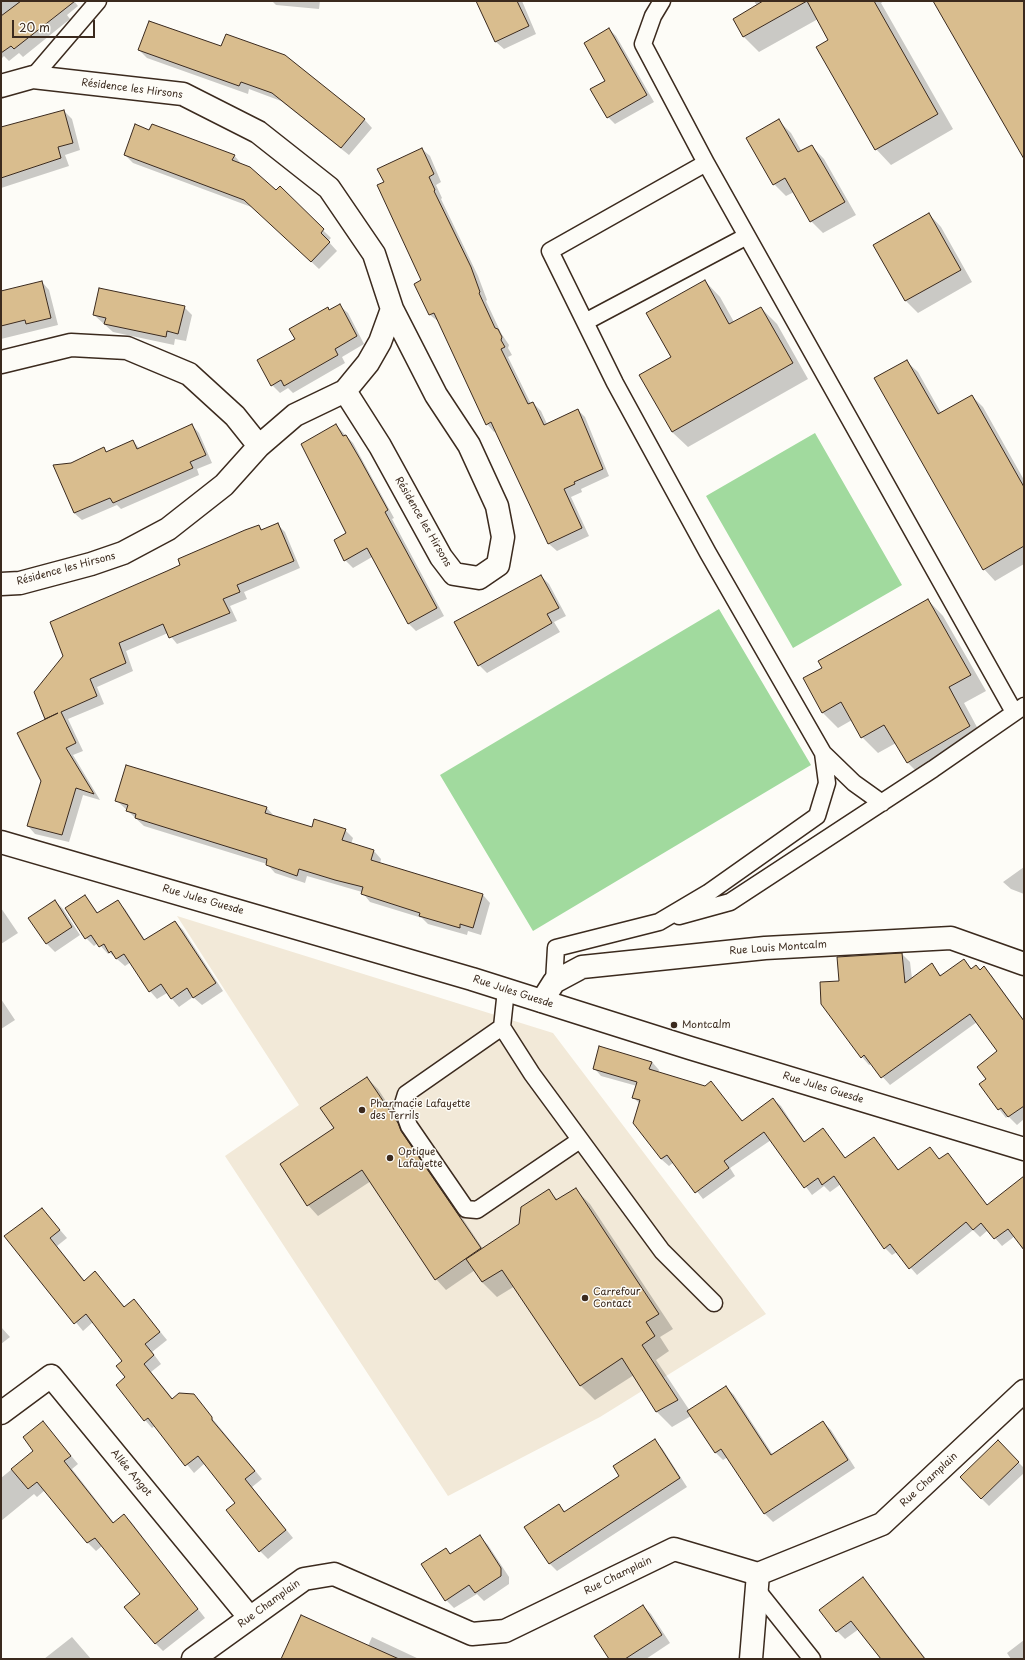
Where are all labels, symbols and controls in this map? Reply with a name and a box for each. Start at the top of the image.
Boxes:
scale bar [14,12,97,38]
text: 20 m [19,18,50,36]
street label: Résidence les Hirsons [81,77,183,101]
street label: Résidence les Hirsons [392,475,454,569]
street label: Résidence les Hirsons [15,550,117,588]
street label: Rue Jules Guesde [161,883,245,917]
street label: Rue Louis Montcalm [729,939,827,957]
street label: Rue Jules Guesde [471,973,555,1011]
place label: Montcalm [682,1019,731,1031]
marker: Montcalm [669,1020,679,1030]
street label: Rue Jules Guesde [781,1070,865,1106]
place label: Pharmacie Lafayette des Terrils [370,1098,470,1122]
marker: Pharmacie Lafayette des Terrils [357,1105,367,1115]
place label: Optique Lafayette [398,1146,443,1170]
marker: Optique Lafayette [385,1153,395,1163]
place label: Carrefour Contact [593,1286,640,1310]
marker: Carrefour Contact [580,1293,590,1303]
street label: Allée Angot [108,1447,154,1499]
street label: Rue Champlain [898,1450,960,1510]
street label: Rue Champlain [582,1554,654,1598]
street label: Rue Champlain [236,1577,302,1631]

